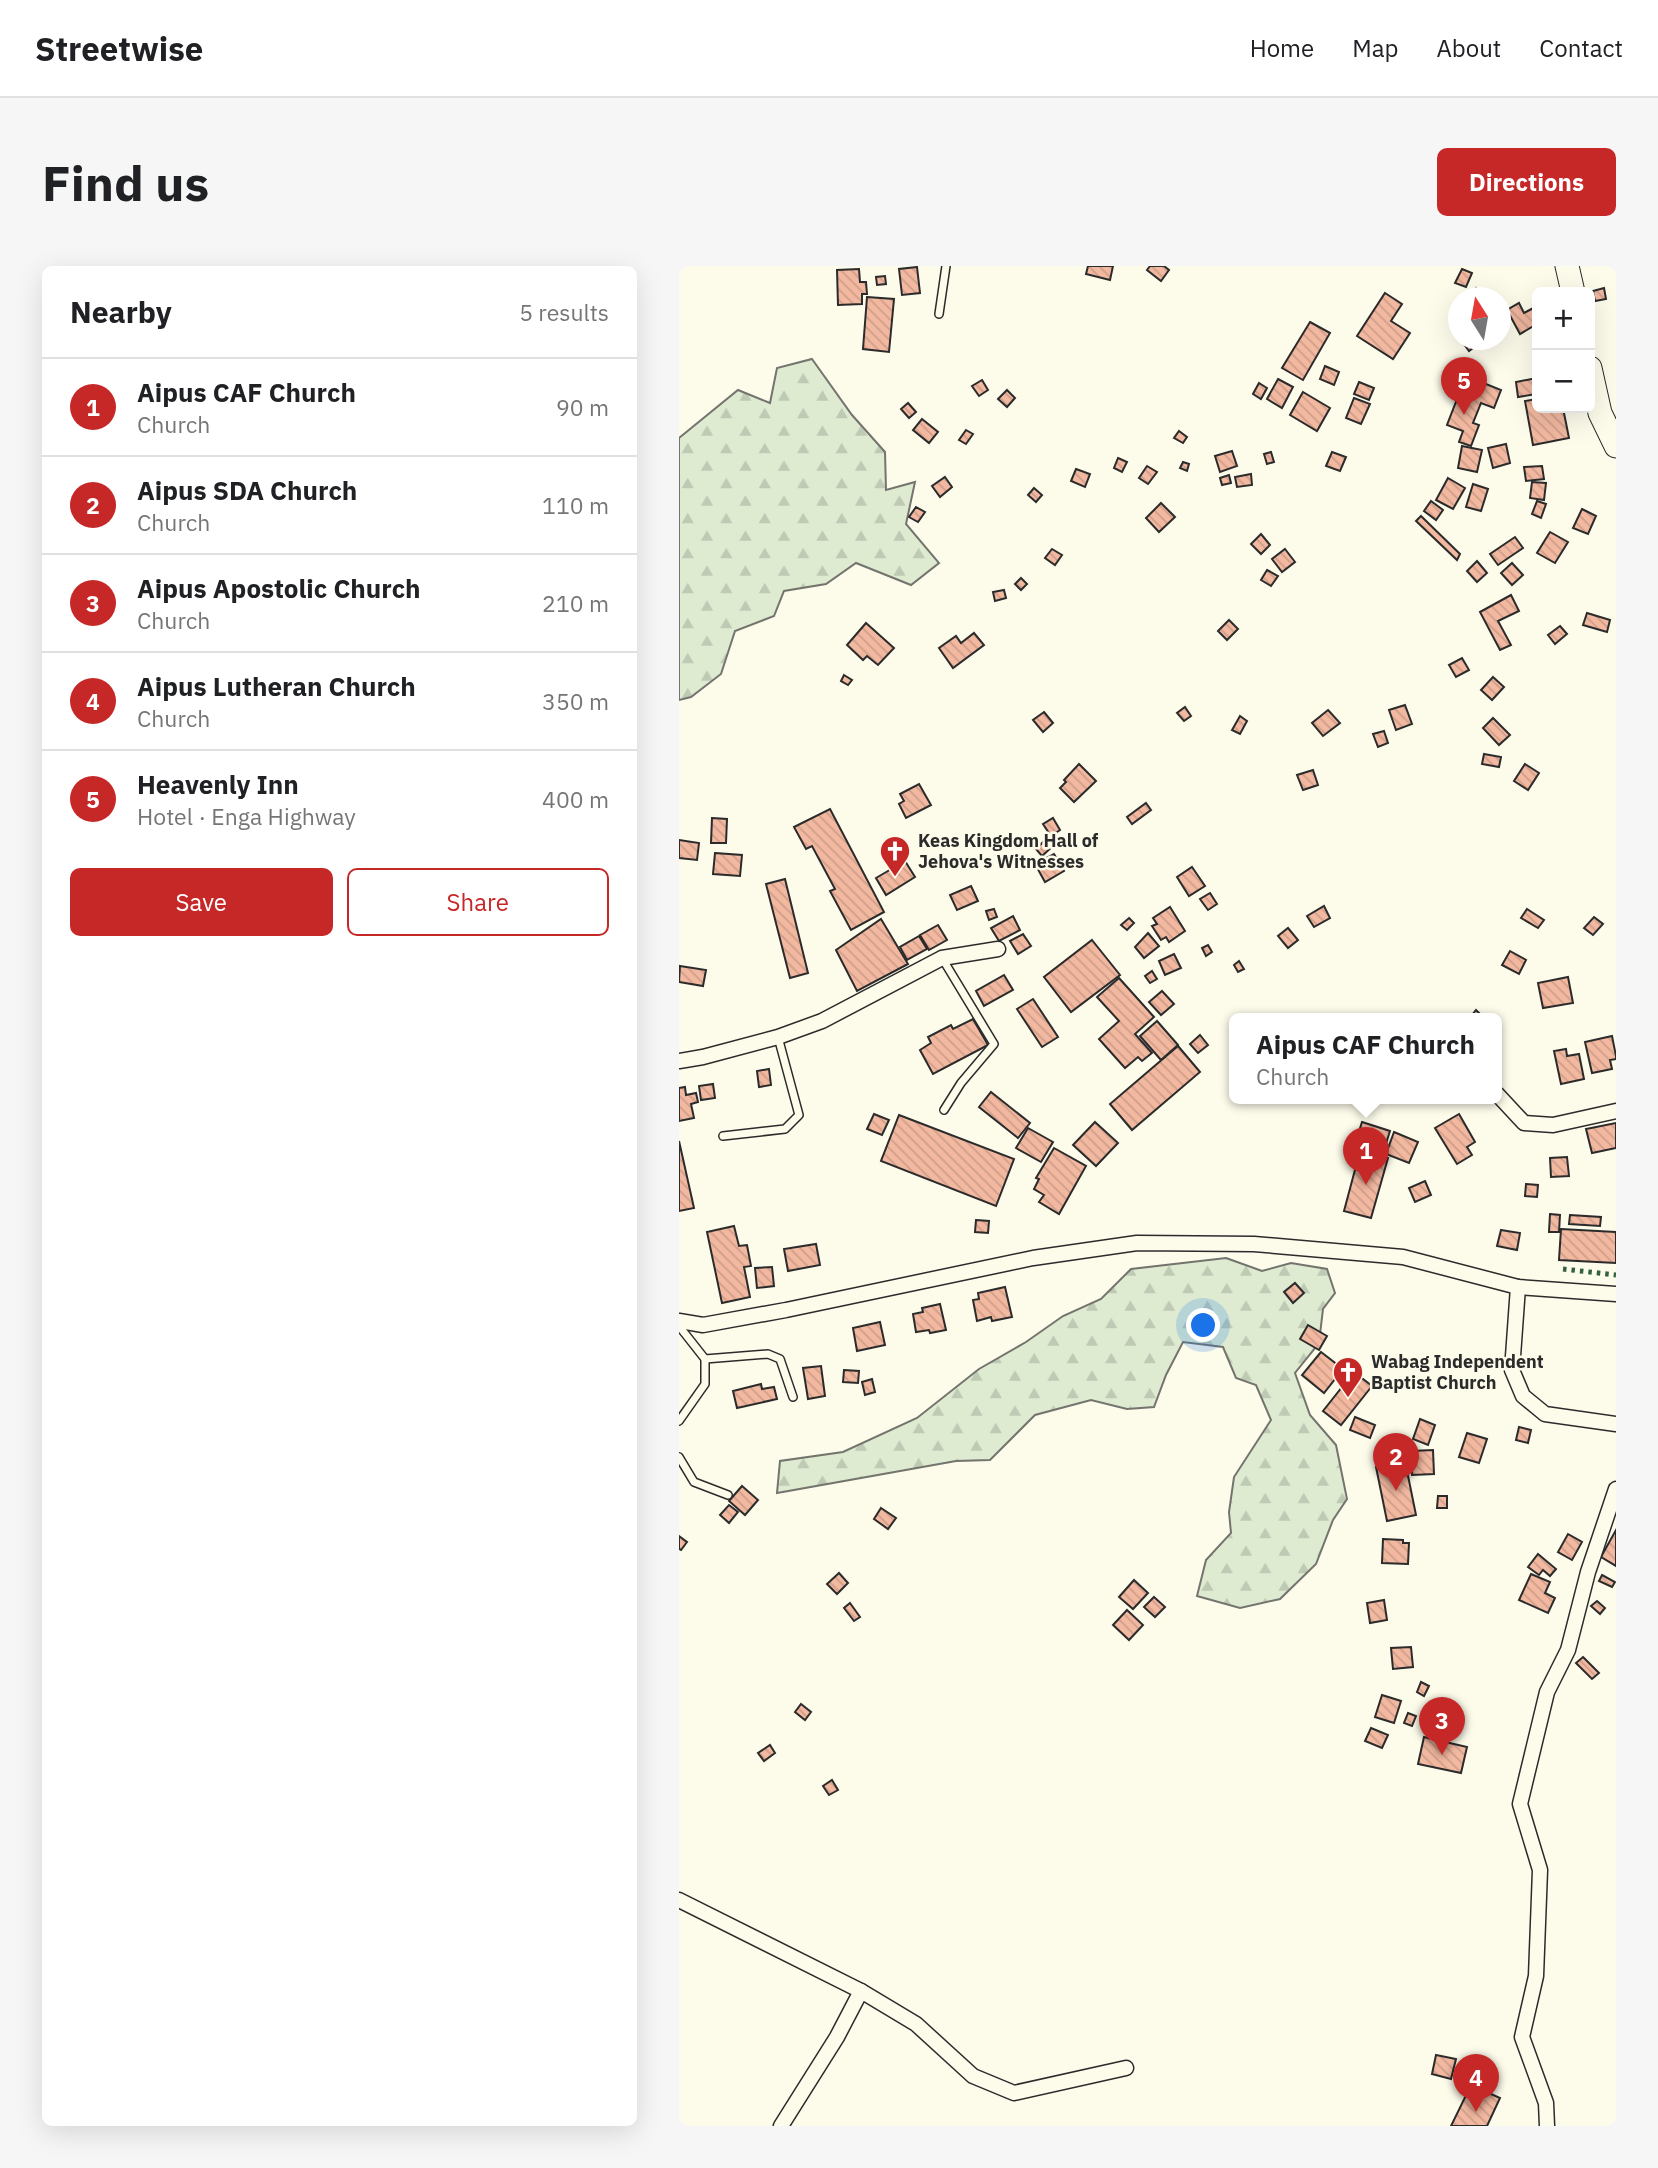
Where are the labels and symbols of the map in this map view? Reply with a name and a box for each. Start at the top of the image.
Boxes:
north arrow [1448,287,1511,350]
pin: 5 [1441,357,1487,415]
place label: Keas Kingdom Hall of Jehova's Witnesses [918,829,1099,873]
church icon: Keas Kingdom Hall of Jehova's Witnesses [878,834,912,878]
pin: 1 [1343,1127,1389,1185]
your location [1186,1308,1220,1342]
place label: Wabag Independent Baptist Church [1371,1350,1544,1394]
church icon: Wabag Independent Baptist Church [1331,1355,1365,1399]
pin: 2 [1373,1433,1419,1491]
pin: 3 [1419,1697,1465,1755]
pin: 4 [1453,2054,1499,2112]

